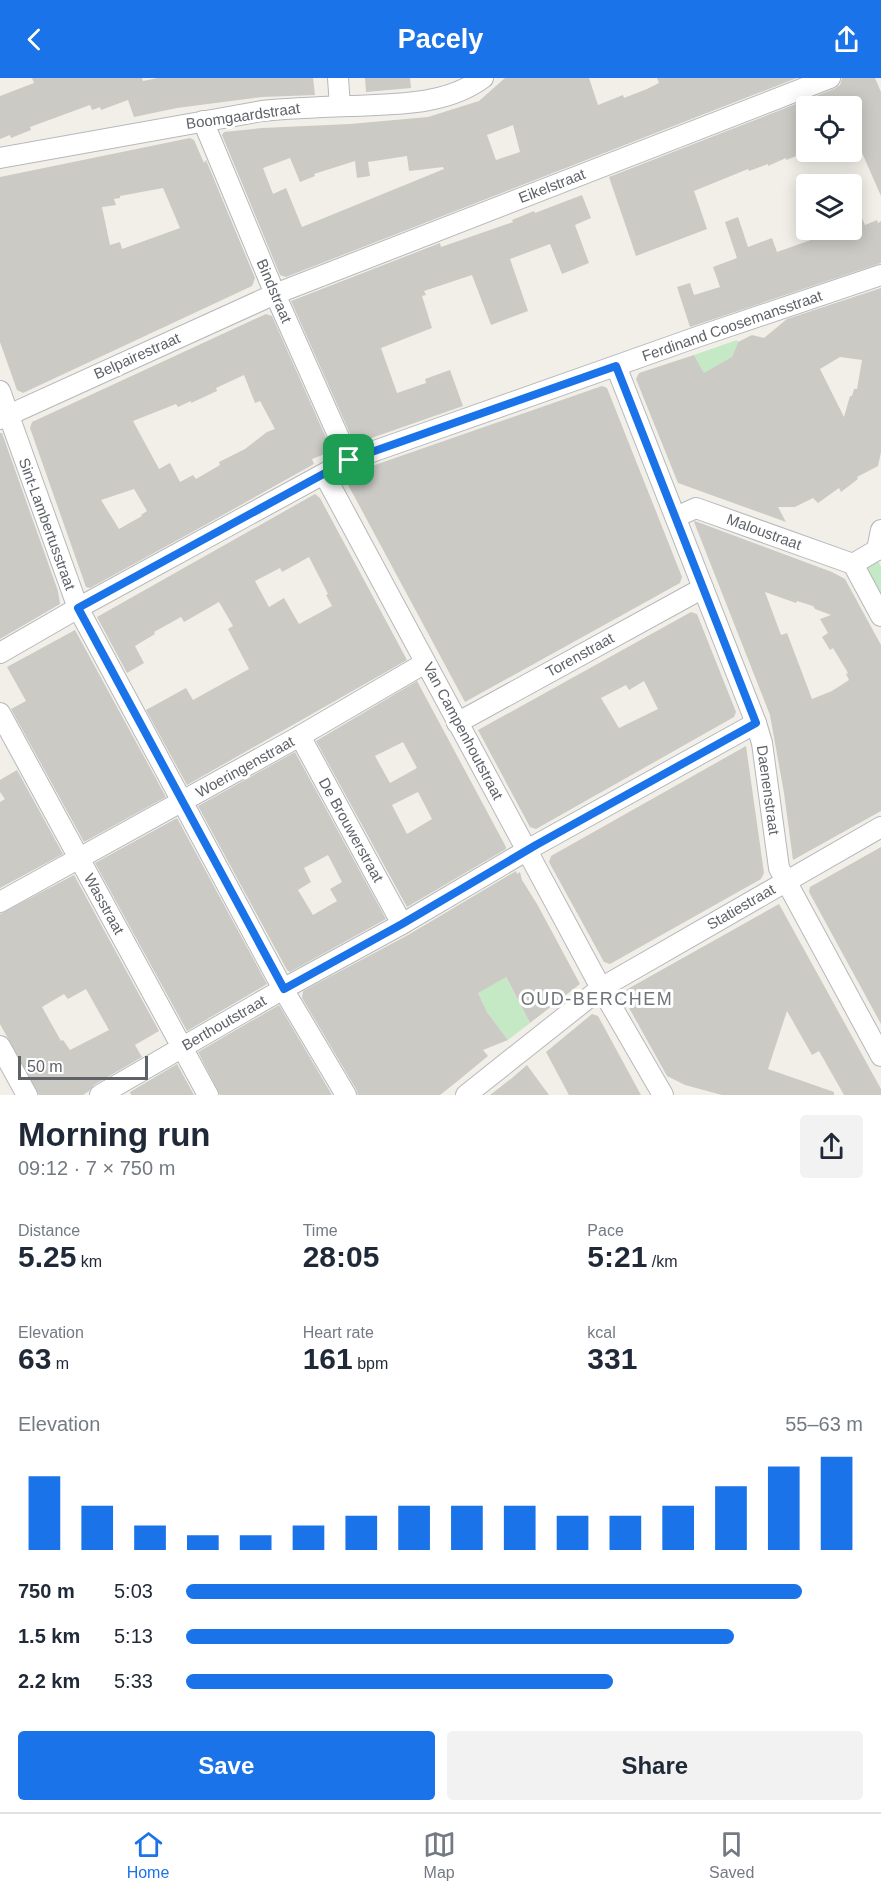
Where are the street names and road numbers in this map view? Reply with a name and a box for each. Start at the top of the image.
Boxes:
street label: Boomgaardstraat [185,99,302,132]
street label: Eikelstraat [516,165,588,206]
street label: Bindstraat [253,256,296,326]
street label: Ferdinand Coosemansstraat [640,286,825,364]
street label: Belpairestraat [91,329,183,382]
street label: Sint-Lambertusstraat [16,456,80,593]
street label: Maloustraat [724,510,805,553]
street label: Torenstraat [543,629,617,680]
street label: Van Campenhoutstraat [420,659,507,803]
street label: Woeringenstraat [193,732,298,801]
street label: Daenenstraat [754,744,783,837]
street label: De Brouwerstraat [316,775,388,886]
street label: Wasstraat [81,870,129,938]
street label: Statiestraat [704,880,779,933]
street label: Berthoutstraat [179,991,270,1053]

